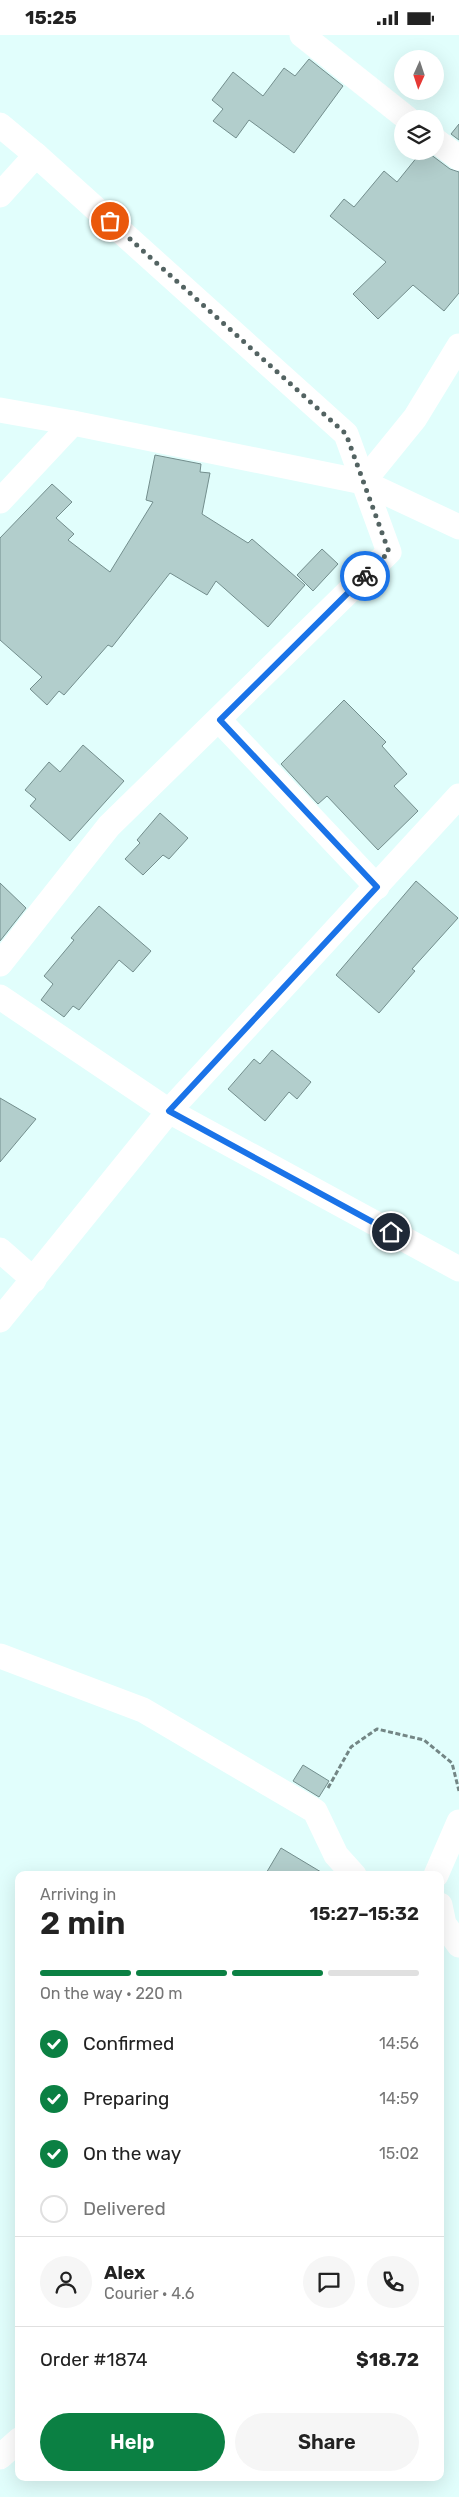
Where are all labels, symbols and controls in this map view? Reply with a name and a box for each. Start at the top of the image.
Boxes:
text: 15:25 [25,6,77,29]
north arrow [394,50,444,100]
map controls [394,50,444,160]
button: layers [394,110,444,160]
pin [89,200,131,242]
icon: bag [96,207,124,235]
courier [340,551,390,601]
icon: bike [351,562,379,590]
pin [370,1211,412,1253]
icon: home [377,1218,405,1246]
text: Arriving in [40,1885,116,1904]
text: 15:27–15:32 [309,1902,419,1925]
text: 2 min [40,1904,125,1942]
text: On the way · 220 m [40,1984,182,2003]
icon: check [40,2030,68,2058]
text: Confirmed [83,2032,174,2055]
text: 14:56 [379,2034,419,2053]
icon: check [40,2085,68,2113]
text: Preparing [83,2087,169,2110]
text: 14:59 [379,2089,419,2108]
icon: check [40,2140,68,2168]
text: On the way [83,2142,181,2165]
text: 15:02 [379,2144,419,2163]
text: Delivered [83,2197,166,2220]
button: person [40,2256,92,2308]
button: chat [303,2256,355,2308]
button: phone [367,2256,419,2308]
text: Alex [104,2261,145,2284]
text: Courier · 4.6 [104,2284,194,2303]
text: Order #1874 [40,2348,148,2371]
text: $18.72 [356,2348,419,2371]
button: Help [40,2413,225,2471]
button: Share [235,2413,419,2471]

